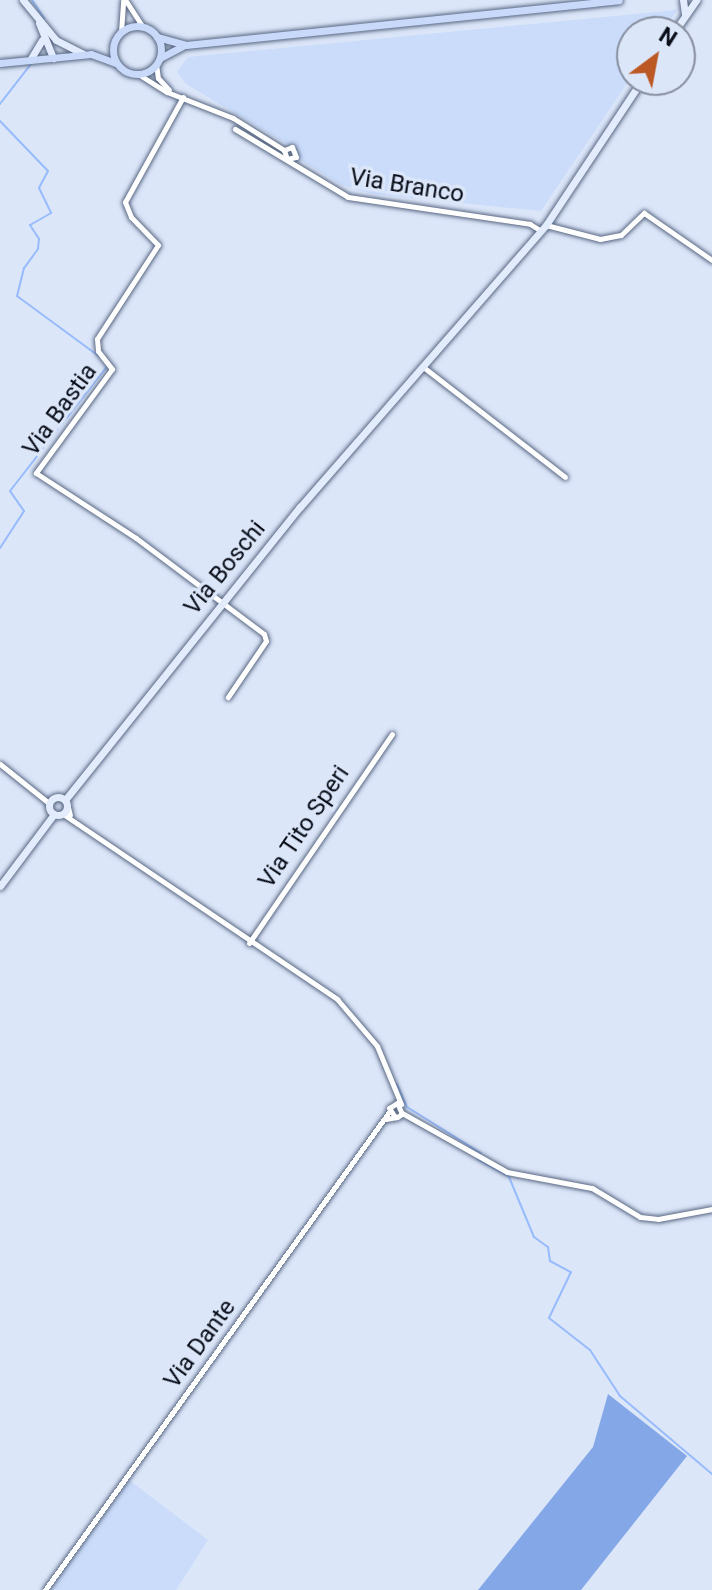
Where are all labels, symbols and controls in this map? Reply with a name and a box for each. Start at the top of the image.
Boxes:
north arrow [616,16,696,96]
text: N [655,22,681,52]
street label: Via Branco [348,163,466,209]
street label: Via Bastia [17,358,103,462]
street label: Via Boschi [178,515,272,621]
street label: Via Tito Speri [252,760,356,894]
street label: Via Dante [158,1294,242,1394]

